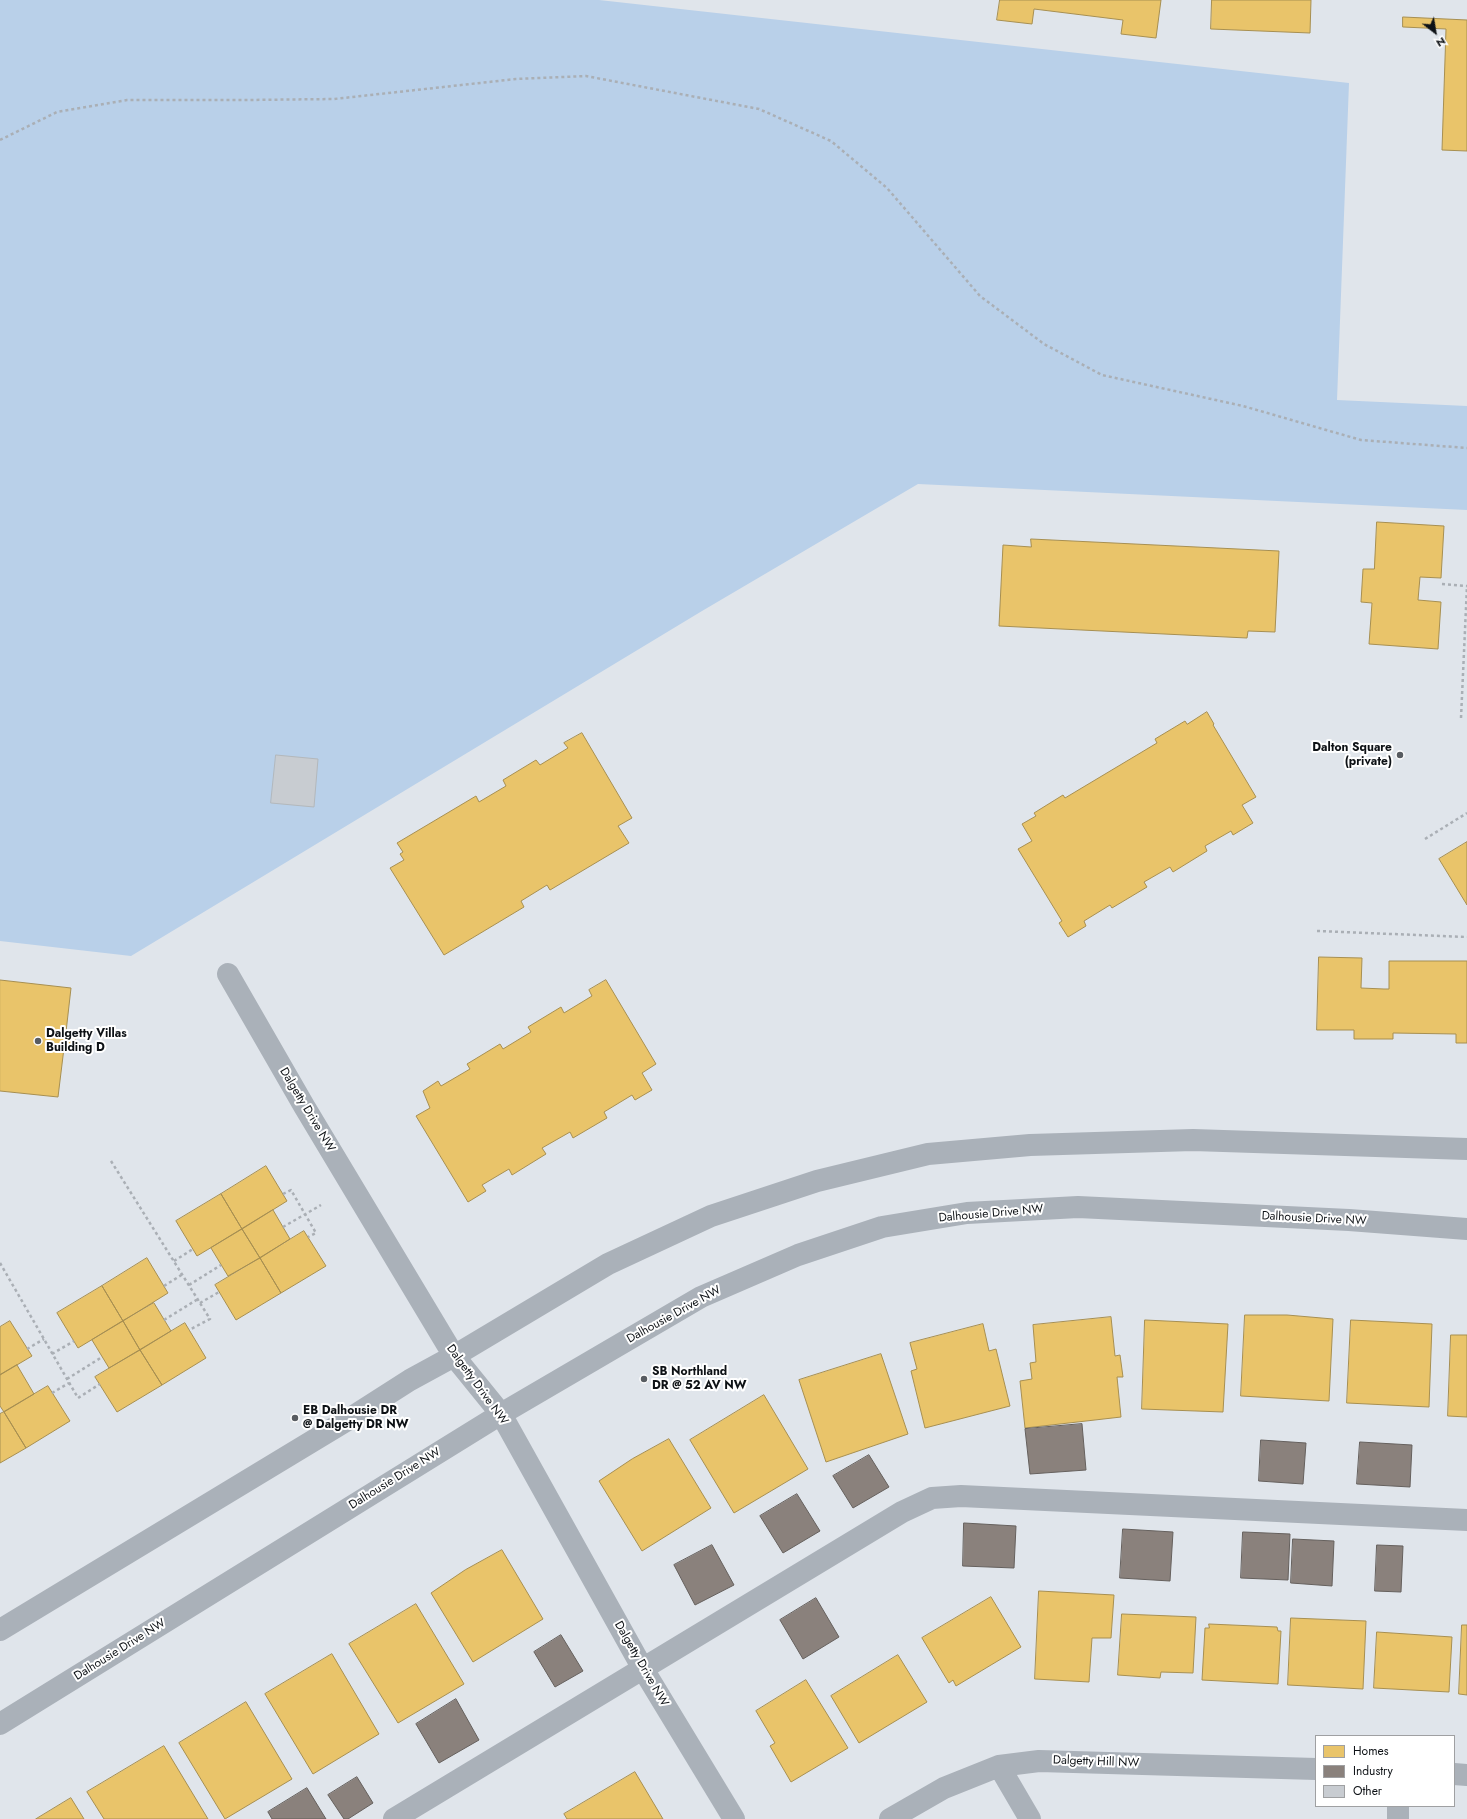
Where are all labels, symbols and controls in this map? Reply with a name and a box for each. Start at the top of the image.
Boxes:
north arrow [1415,12,1455,52]
text: N [1433,33,1449,51]
place label: Dalton Square (private) [1312,741,1392,769]
marker: Dalton Square (private) [1395,750,1405,760]
place label: Dalgetty Villas Building D [46,1027,127,1055]
marker: Dalgetty Villas Building D [33,1036,43,1046]
street label: Dalgetty Drive NW [276,1065,338,1155]
street label: Dalhousie Drive NW [938,1202,1044,1226]
street label: Dalhousie Drive NW [1261,1209,1367,1229]
street label: Dalhousie Drive NW [625,1283,723,1347]
street label: Dalgetty Drive NW [443,1342,511,1428]
place label: SB Northland DR @ 52 AV NW [652,1365,747,1393]
marker: SB Northland DR @ 52 AV NW [639,1374,649,1384]
place label: EB Dalhousie DR @ Dalgetty DR NW [303,1404,408,1432]
marker: EB Dalhousie DR @ Dalgetty DR NW [290,1413,300,1423]
street label: Dalhousie Drive NW [347,1445,443,1513]
street label: Dalhousie Drive NW [72,1616,168,1684]
street label: Dalgetty Drive NW [611,1619,671,1709]
legend [1315,1735,1455,1807]
text: Homes [1353,1742,1389,1760]
street label: Dalgetty Hill NW [1053,1753,1139,1771]
text: Industry [1353,1762,1393,1780]
text: Other [1353,1782,1382,1800]

